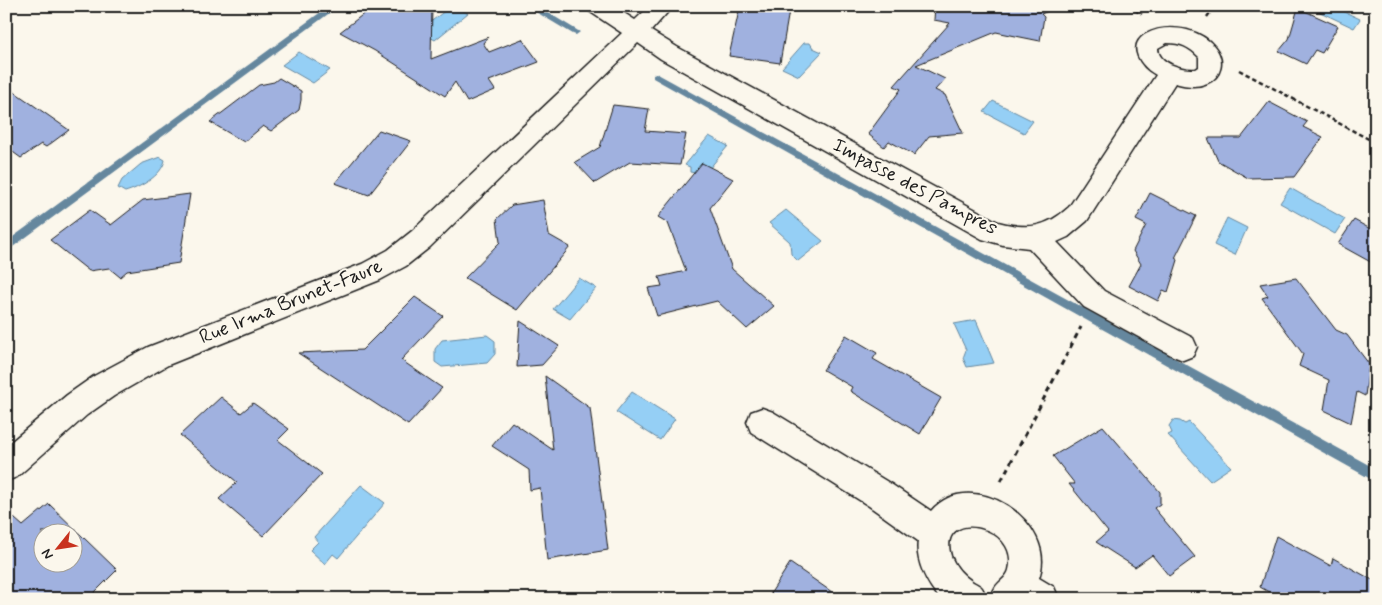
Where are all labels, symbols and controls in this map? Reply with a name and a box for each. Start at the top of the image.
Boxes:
street label: Impasse des Pampres [828,132,1002,242]
street label: Rue Irma Brunet-Faure [195,253,387,351]
north arrow [32,522,82,572]
text: N [37,545,58,563]

